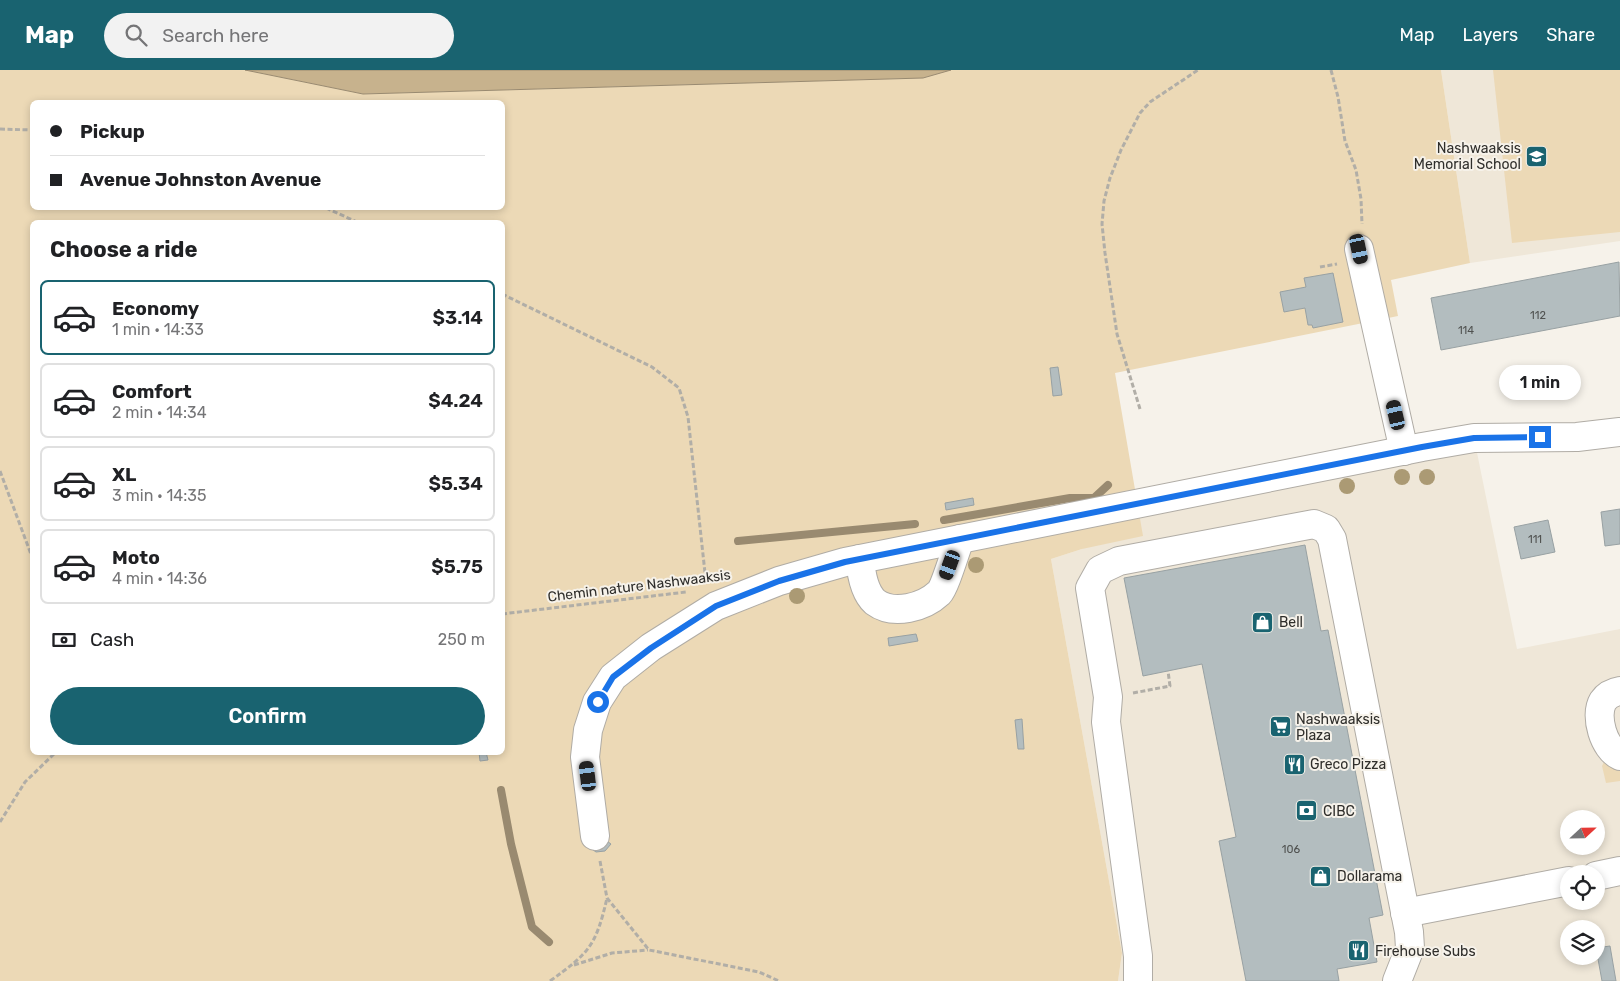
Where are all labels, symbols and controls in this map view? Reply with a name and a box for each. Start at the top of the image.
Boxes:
search box [104,13,454,58]
text: Map [25,21,74,49]
icon: search [122,21,150,49]
text: Search here [162,24,269,47]
text: Map [1400,24,1435,46]
text: Layers [1463,24,1518,46]
text: Share [1546,24,1595,46]
text: Pickup [80,120,145,143]
place label: Nashwaaksis Memorial School [1414,140,1521,173]
school or university icon: Nashwaaksis Memorial School [1525,144,1549,168]
text: Avenue Johnston Avenue [80,168,321,191]
car [1348,233,1369,265]
text: Choose a ride [50,236,197,263]
icon: car [52,295,97,340]
text: Economy [112,297,199,320]
text: $3.14 [433,306,483,329]
house number: 112 [1530,309,1546,322]
text: 1 min · 14:33 [112,320,204,339]
house number: 114 [1458,324,1474,337]
callout: 1 min [1499,364,1581,400]
text: 1 min [1520,373,1560,392]
icon: car [52,378,97,423]
text: Comfort [112,380,192,403]
text: $4.24 [428,389,483,412]
car [1385,399,1406,431]
text: 2 min · 14:34 [112,403,207,422]
route end [1529,426,1551,448]
icon: car [52,461,97,506]
text: XL [112,463,136,486]
text: $5.34 [428,472,483,495]
text: 3 min · 14:35 [112,486,206,505]
house number: 111 [1528,533,1542,546]
icon: car [52,544,97,589]
text: Moto [112,546,160,569]
car [937,548,962,582]
text: $5.75 [431,555,483,578]
street label: Chemin nature Nashwaaksis [547,566,731,606]
text: 4 min · 14:36 [112,569,207,588]
shop icon: Bell [1251,610,1275,634]
place label: Bell [1279,614,1303,631]
icon: cash [50,626,78,654]
text: Cash [90,628,134,651]
text: 250 m [438,630,485,649]
button: Confirm [50,687,485,745]
route start [587,691,609,713]
place label: Nashwaaksis Plaza [1296,711,1380,744]
supermarket icon: Nashwaaksis Plaza [1268,715,1292,739]
restaurant icon: Greco Pizza [1282,752,1306,776]
place label: Greco Pizza [1310,756,1386,773]
car [578,760,597,792]
bank icon: CIBC [1295,799,1319,823]
place label: CIBC [1323,803,1355,820]
north arrow [1560,810,1605,855]
map controls [1560,810,1605,965]
house number: 106 [1282,843,1301,856]
shop icon: Dollarama [1309,864,1333,888]
button: locate [1560,865,1605,910]
place label: Dollarama [1337,868,1402,885]
button: layers [1560,920,1605,965]
restaurant icon: Firehouse Subs [1347,939,1371,963]
place label: Firehouse Subs [1375,943,1476,960]

